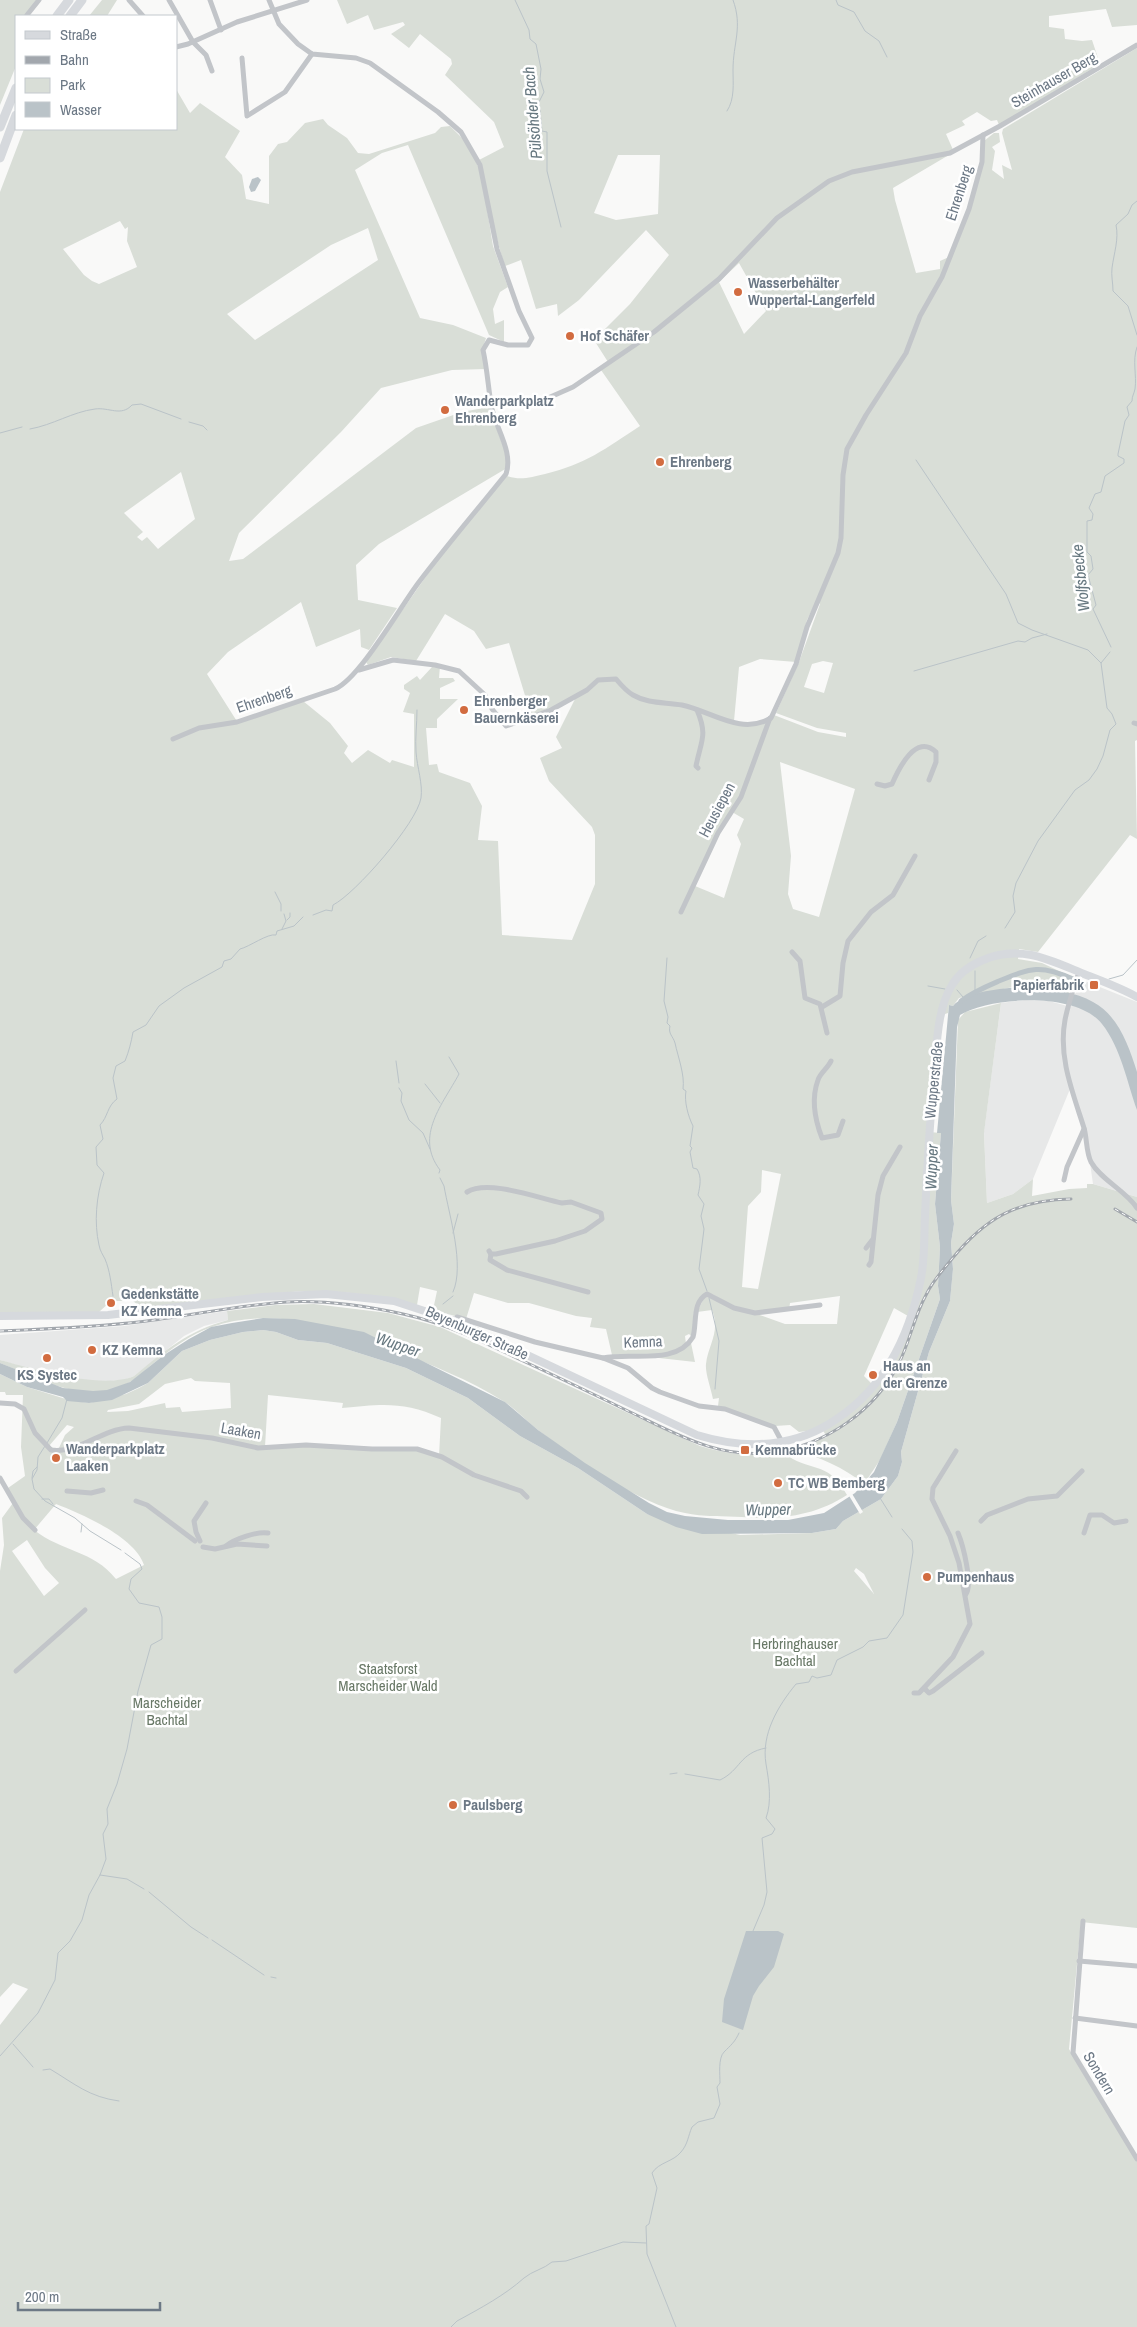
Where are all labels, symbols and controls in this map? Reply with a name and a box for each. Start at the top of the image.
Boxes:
legend [15,15,178,130]
text: Straße [60,24,97,45]
street label: Steinhauser Berg [1007,46,1101,113]
text: Bahn [60,49,89,70]
water label: Pülsöhder Bach [517,66,547,160]
text: Park [60,74,86,95]
text: Wasser [60,99,101,120]
street label: Ehrenberg [940,162,977,223]
place label: Wasserbehälter Wuppertal-Langerfeld [748,272,875,310]
marker: Wasserbehälter Wuppertal-Langerfeld [732,286,744,298]
place label: Hof Schäfer [580,325,649,346]
marker: Hof Schäfer [564,330,576,342]
place label: Wanderparkplatz Ehrenberg [455,390,554,428]
marker: Wanderparkplatz Ehrenberg [439,404,451,416]
place label: Ehrenberg [670,451,732,472]
marker: Ehrenberg [654,456,666,468]
water label: Wolfsbecke [1066,543,1094,613]
street label: Ehrenberg [233,679,295,718]
place label: Ehrenberger Bauernkäserei [474,690,559,728]
marker: Ehrenberger Bauernkäserei [458,704,470,716]
street label: Heusiepen [693,779,740,841]
place label: Papierfabrik [1013,974,1084,995]
marker: Papierfabrik [1088,979,1100,991]
street label: Wupperstraße [919,1040,948,1120]
water label: Wupper [919,1143,943,1190]
place label: Gedenkstätte KZ Kemna [121,1283,199,1321]
marker: Gedenkstätte KZ Kemna [105,1297,117,1309]
street label: Beyenburger Straße [422,1300,532,1365]
water label: Wupper [373,1326,424,1362]
street label: Kemna [623,1330,663,1353]
place label: KZ Kemna [102,1339,163,1360]
marker: KZ Kemna [86,1344,98,1356]
marker: KS Systec [41,1352,53,1364]
place label: Haus an der Grenze [883,1355,947,1393]
place label: KS Systec [17,1364,77,1385]
marker: Haus an der Grenze [867,1369,879,1381]
street label: Laaken [219,1417,263,1444]
place label: Wanderparkplatz Laaken [66,1438,165,1476]
place label: Kemnabrücke [755,1439,837,1460]
marker: Kemnabrücke [739,1444,751,1456]
marker: Wanderparkplatz Laaken [50,1452,62,1464]
place label: TC WB Bemberg [788,1472,886,1493]
marker: TC WB Bemberg [772,1477,784,1489]
water label: Wupper [745,1498,792,1520]
place label: Pumpenhaus [937,1566,1014,1587]
marker: Pumpenhaus [921,1571,933,1583]
park label: Herbringhauser Bachtal [752,1633,838,1671]
park label: Staatsforst Marscheider Wald [338,1658,438,1696]
park label: Marscheider Bachtal [133,1692,201,1730]
place label: Paulsberg [463,1794,523,1815]
marker: Paulsberg [447,1799,459,1811]
street label: Sondern [1078,2047,1120,2098]
scale bar [18,2280,160,2312]
text: 200 m [25,2286,59,2307]

